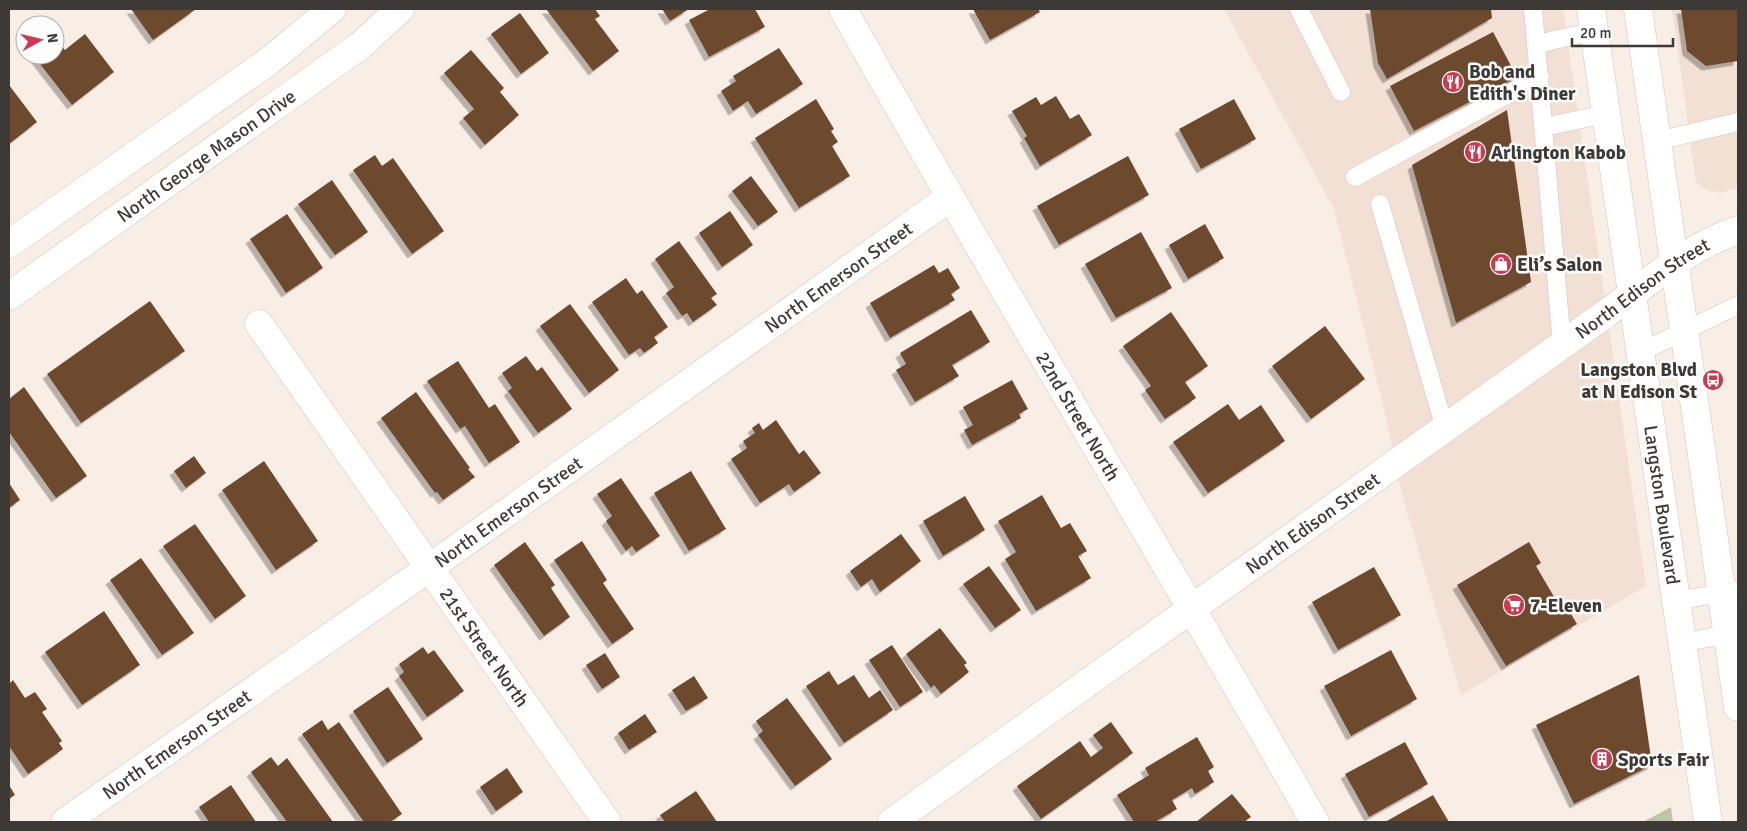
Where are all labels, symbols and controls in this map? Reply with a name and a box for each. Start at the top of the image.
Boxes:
north arrow [15,15,65,65]
scale bar [1572,15,1673,47]
text: 20 m [1580,24,1611,42]
text: N [43,32,61,44]
place label: Bob and Edith's Diner [1469,60,1576,106]
restaurant icon: Bob and Edith's Diner [1441,70,1465,94]
street label: North George Mason Drive [113,84,301,228]
restaurant icon: Arlington Kabob [1463,140,1487,164]
place label: Arlington Kabob [1491,141,1626,165]
street label: North Emerson Street [760,217,918,339]
street label: North Edison Street [1571,233,1714,345]
shop icon: Eli’s Salon [1489,252,1513,276]
place label: Eli’s Salon [1517,253,1602,277]
street label: 22nd Street North [1030,347,1125,485]
place label: Langston Blvd at N Edison St [1580,358,1697,404]
bus stop icon: Langston Blvd at N Edison St [1701,368,1725,392]
street label: Langston Boulevard [1638,424,1685,586]
street label: North Emerson Street [430,451,588,573]
street label: North Edison Street [1241,467,1385,580]
street label: 21st Street North [434,583,534,712]
supermarket icon: 7-Eleven [1502,593,1526,617]
place label: 7-Eleven [1530,594,1602,618]
street label: North Emerson Street [98,685,256,805]
building icon: Sports Fair [1590,747,1614,771]
place label: Sports Fair [1618,748,1710,772]

